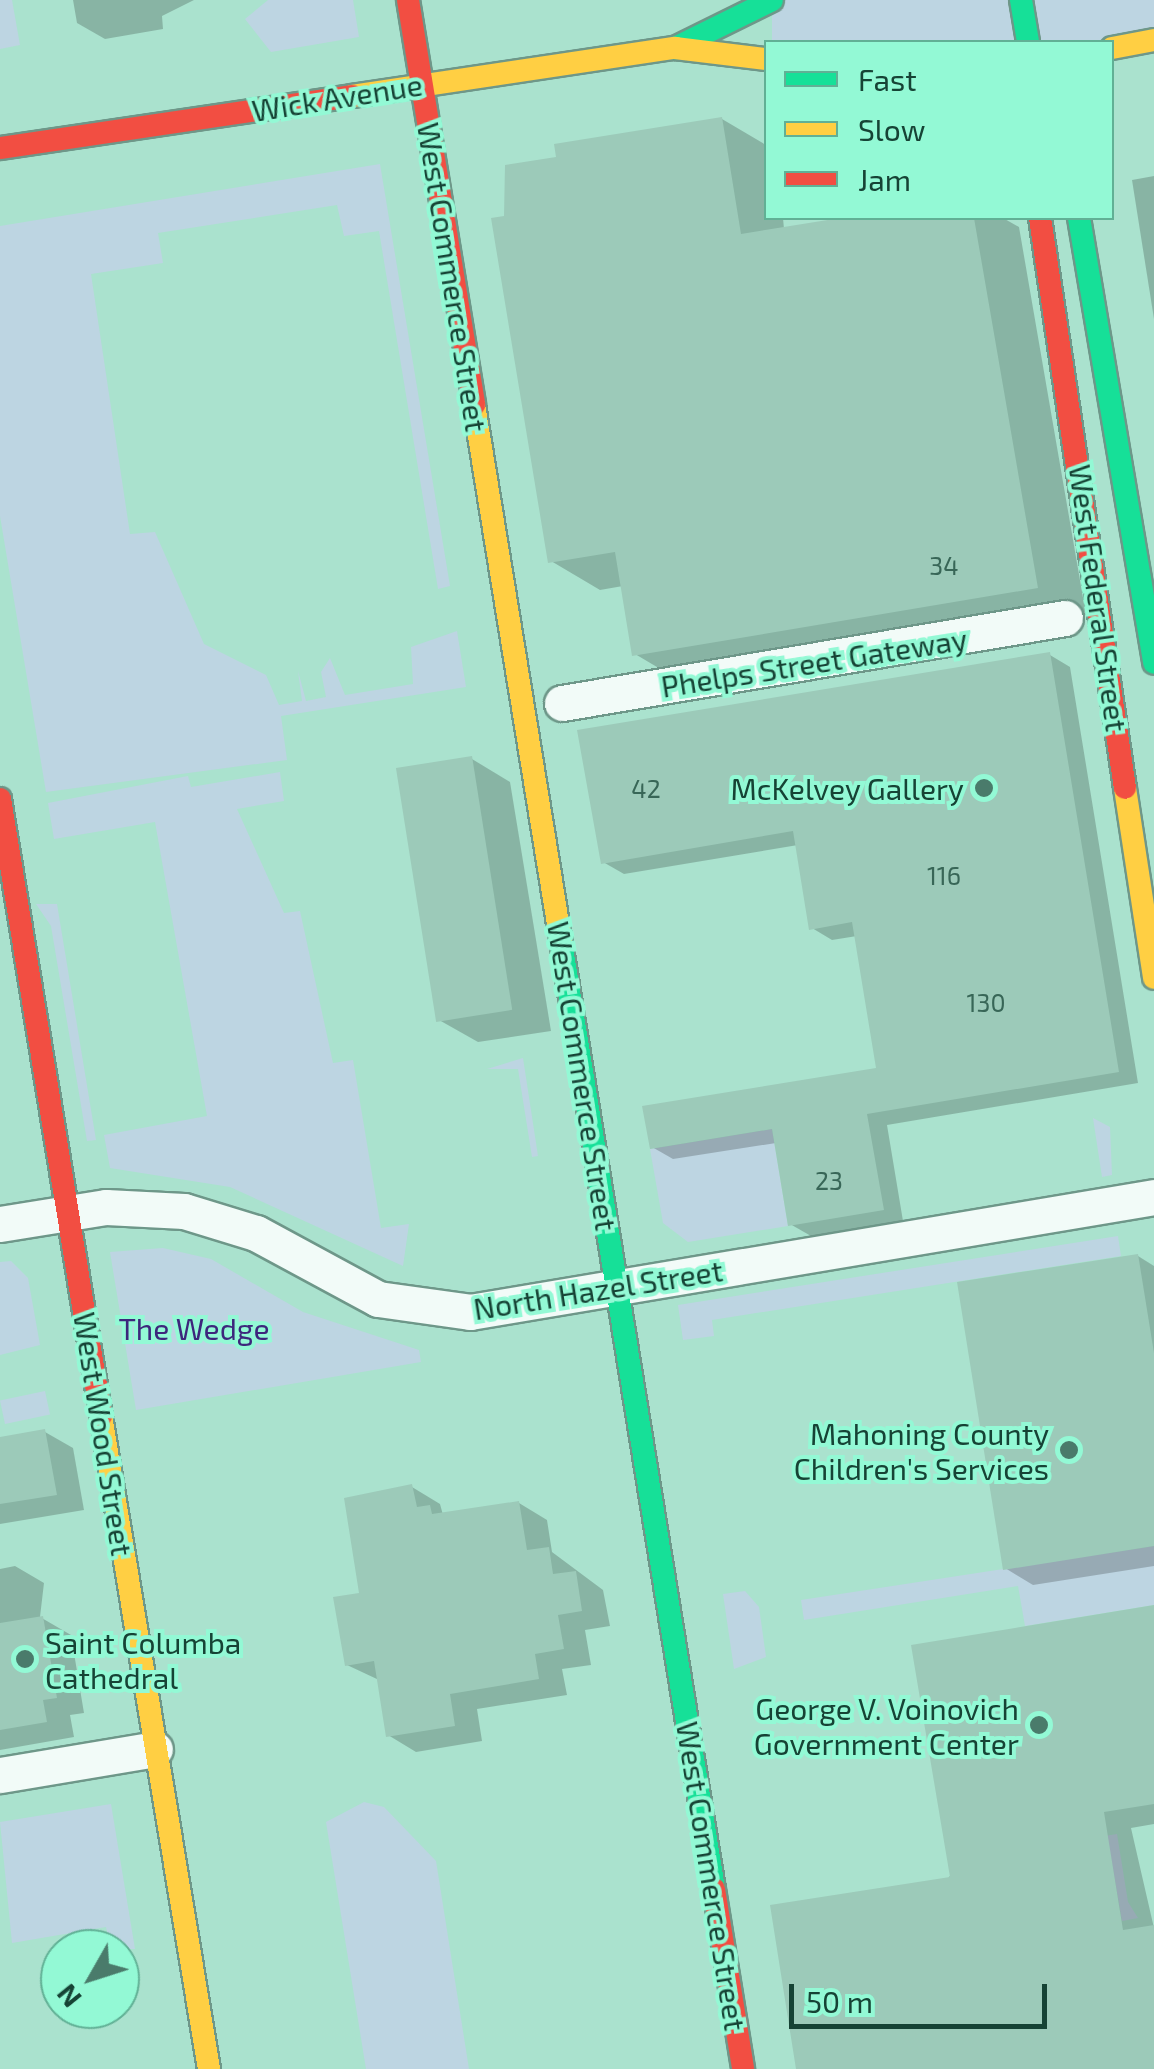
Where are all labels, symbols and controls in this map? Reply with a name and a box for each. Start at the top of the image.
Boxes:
legend [764,40,1114,220]
text: Fast [858,61,917,97]
street label: Wick Avenue [249,66,425,128]
text: Slow [858,111,925,147]
street label: West Commerce Street [411,120,495,434]
text: Jam [858,161,911,197]
street label: West Federal Street [1062,462,1136,734]
house number: 34 [929,550,959,580]
street label: Phelps Street Gateway [658,620,970,704]
place label: McKelvey Gallery [730,770,964,806]
house number: 42 [631,773,661,803]
marker: McKelvey Gallery [973,777,995,799]
house number: 116 [927,860,961,890]
street label: West Commerce Street [541,919,625,1233]
house number: 130 [967,987,1005,1017]
house number: 23 [815,1165,843,1195]
street label: North Hazel Street [470,1251,726,1327]
street label: West Wood Street [67,1309,141,1559]
park label: The Wedge [118,1310,270,1346]
place label: Mahoning County Children's Services [794,1415,1049,1486]
marker: Mahoning County Children's Services [1058,1439,1080,1461]
place label: Saint Columba Cathedral [45,1624,241,1694]
marker: Saint Columba Cathedral [14,1648,36,1670]
place label: George V. Voinovich Government Center [754,1690,1019,1760]
marker: George V. Voinovich Government Center [1028,1714,1050,1736]
street label: West Commerce Street [670,1719,754,2033]
north arrow [40,1929,140,2029]
scale bar [794,1964,1052,2026]
text: N [49,1978,88,2015]
text: 50 m [806,1983,873,2019]

